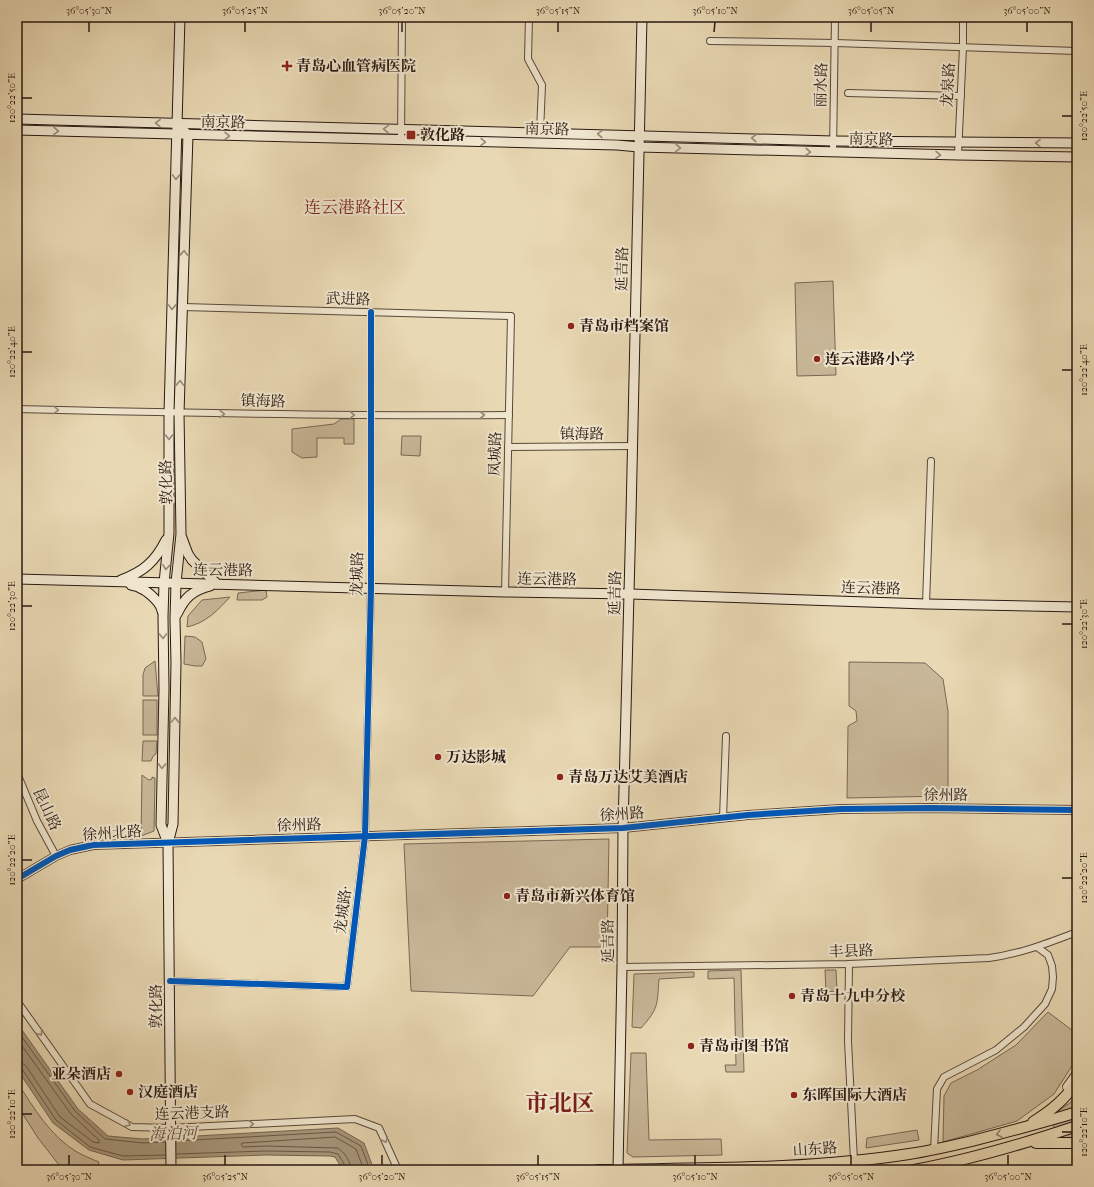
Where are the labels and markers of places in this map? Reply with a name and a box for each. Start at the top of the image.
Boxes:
place label: 青岛心血管病医院 [296,57,416,75]
marker: 青岛心血管病医院 [281,60,293,72]
place label: 敦化路 [420,126,465,144]
marker: 敦化路 [405,129,417,141]
place label: 青岛市档案馆 [579,317,669,335]
marker: 青岛市档案馆 [566,321,576,331]
place label: 连云港路小学 [825,350,915,368]
marker: 连云港路小学 [812,354,822,364]
place label: 万达影城 [446,748,506,766]
marker: 万达影城 [433,752,443,762]
place label: 青岛万达艾美酒店 [568,768,688,786]
marker: 青岛万达艾美酒店 [555,772,565,782]
place label: 青岛市新兴体育馆 [515,887,635,905]
marker: 青岛市新兴体育馆 [502,891,512,901]
place label: 青岛十九中分校 [800,987,906,1005]
marker: 青岛十九中分校 [787,991,797,1001]
place label: 青岛市图书馆 [699,1037,789,1055]
marker: 青岛市图书馆 [686,1041,696,1051]
place label: 亚朵酒店 [51,1065,111,1083]
marker: 亚朵酒店 [114,1069,124,1079]
place label: 汉庭酒店 [138,1083,198,1101]
place label: 东晖国际大酒店 [802,1086,907,1104]
marker: 汉庭酒店 [125,1087,135,1097]
marker: 东晖国际大酒店 [789,1090,799,1100]

